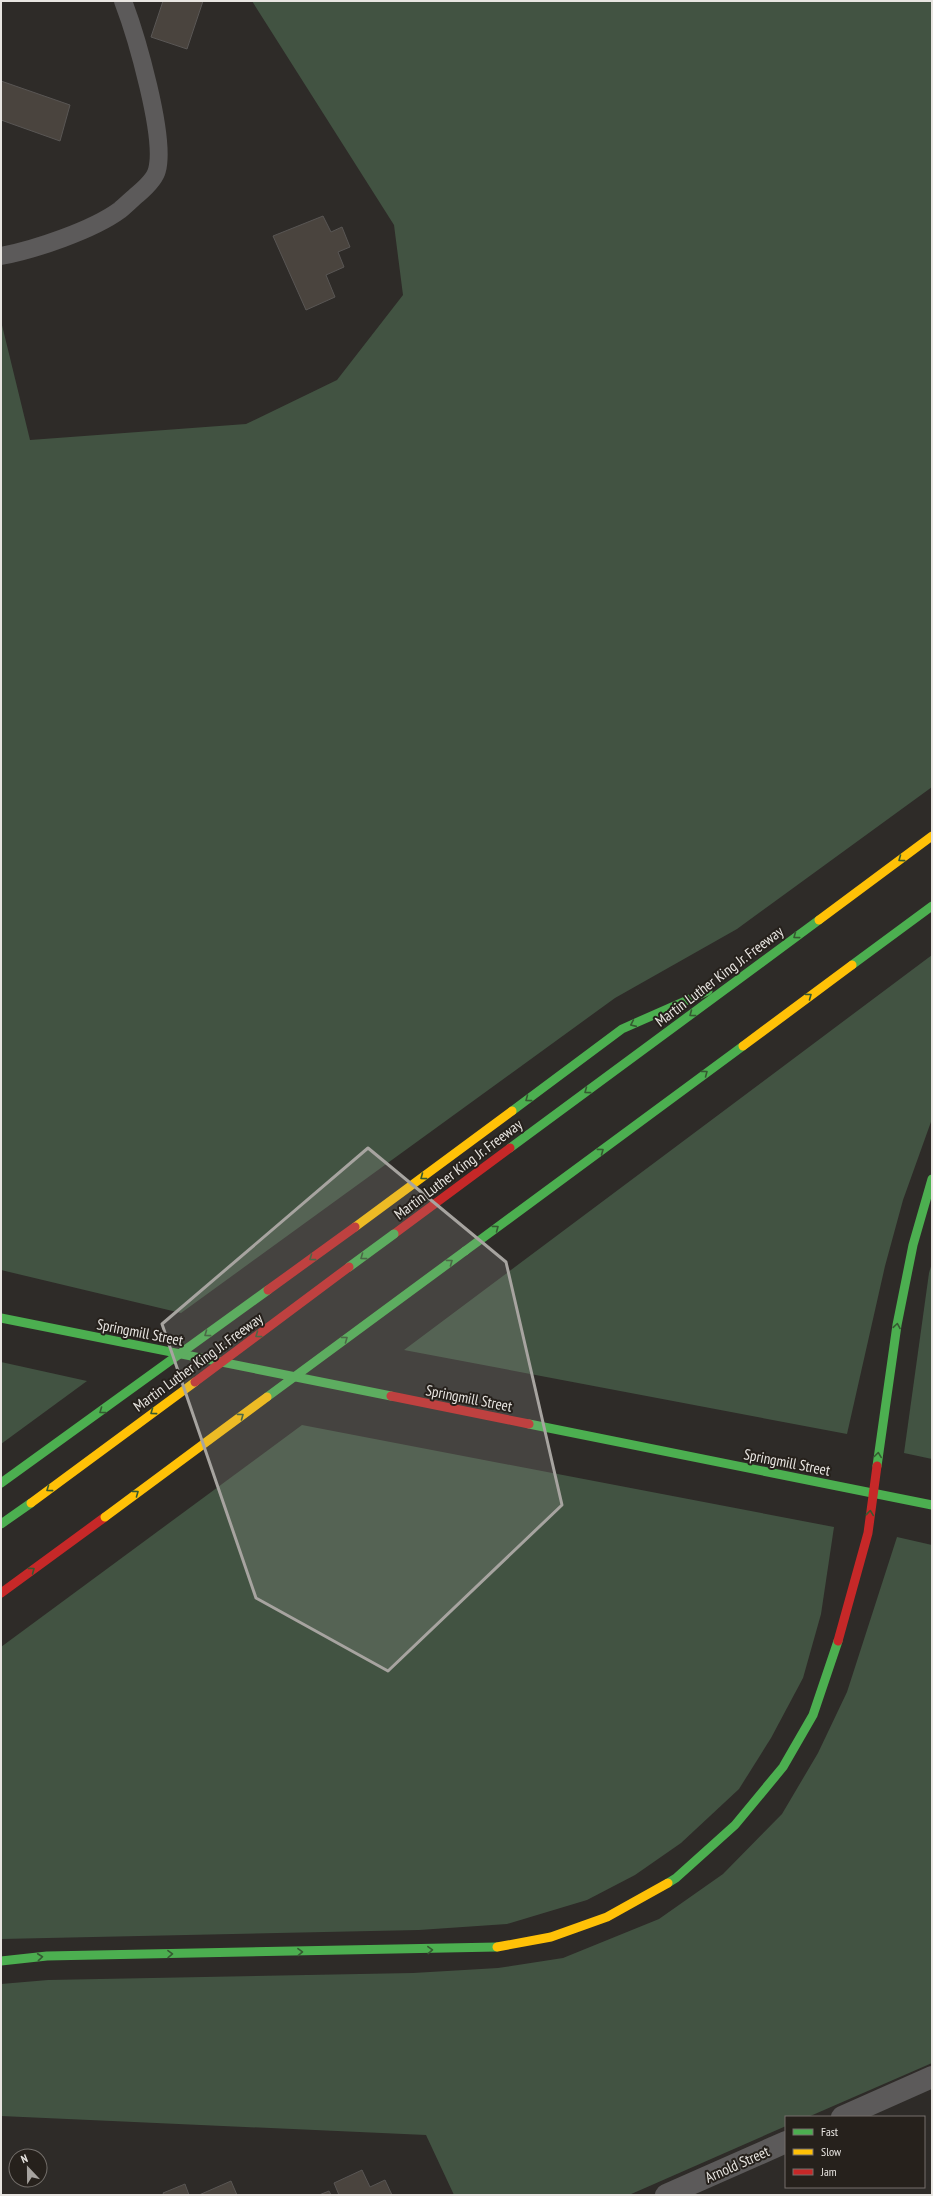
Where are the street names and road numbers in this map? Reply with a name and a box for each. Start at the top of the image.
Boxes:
street label: Martin Luther King Jr. Freeway [651,921,787,1030]
street label: Martin Luther King Jr. Freeway [390,1114,526,1223]
street label: Martin Luther King Jr. Freeway [129,1308,267,1415]
street label: Springmill Street [95,1314,185,1350]
street label: Springmill Street [424,1380,514,1416]
street label: Springmill Street [742,1444,832,1480]
street label: Arnold Street [702,2141,772,2187]

